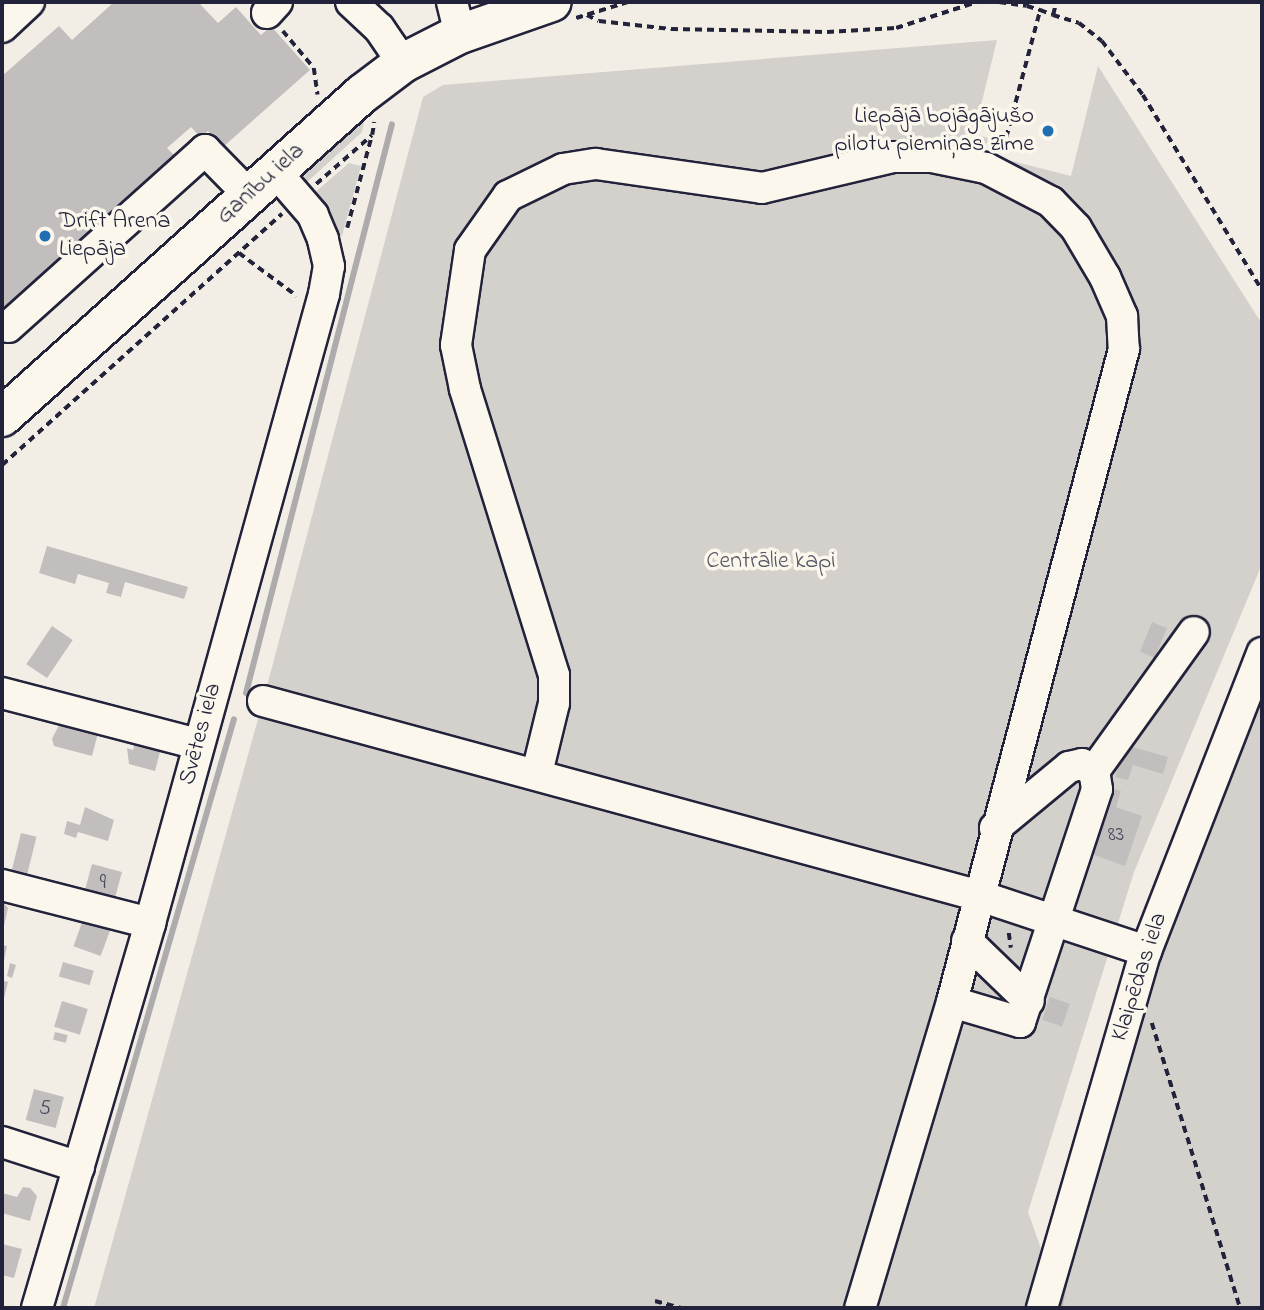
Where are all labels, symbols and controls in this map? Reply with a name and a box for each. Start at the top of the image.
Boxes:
place label: Liepājā bojāgājušo pilotu piemiņas zīme [835,103,1034,159]
marker: Liepājā bojāgājušo pilotu piemiņas zīme [1040,123,1056,139]
street label: Ganību iela [211,137,311,231]
place label: Drift Arena Liepāja [59,208,170,264]
marker: Drift Arena Liepāja [37,228,53,244]
park label: Centrālie kapi [706,548,836,576]
street label: Svētes iela [174,680,228,788]
house number: 83 [1108,822,1124,848]
house number: 9 [100,870,106,896]
street label: Klaipēdas iela [1106,909,1174,1045]
house number: 5 [39,1096,51,1122]

